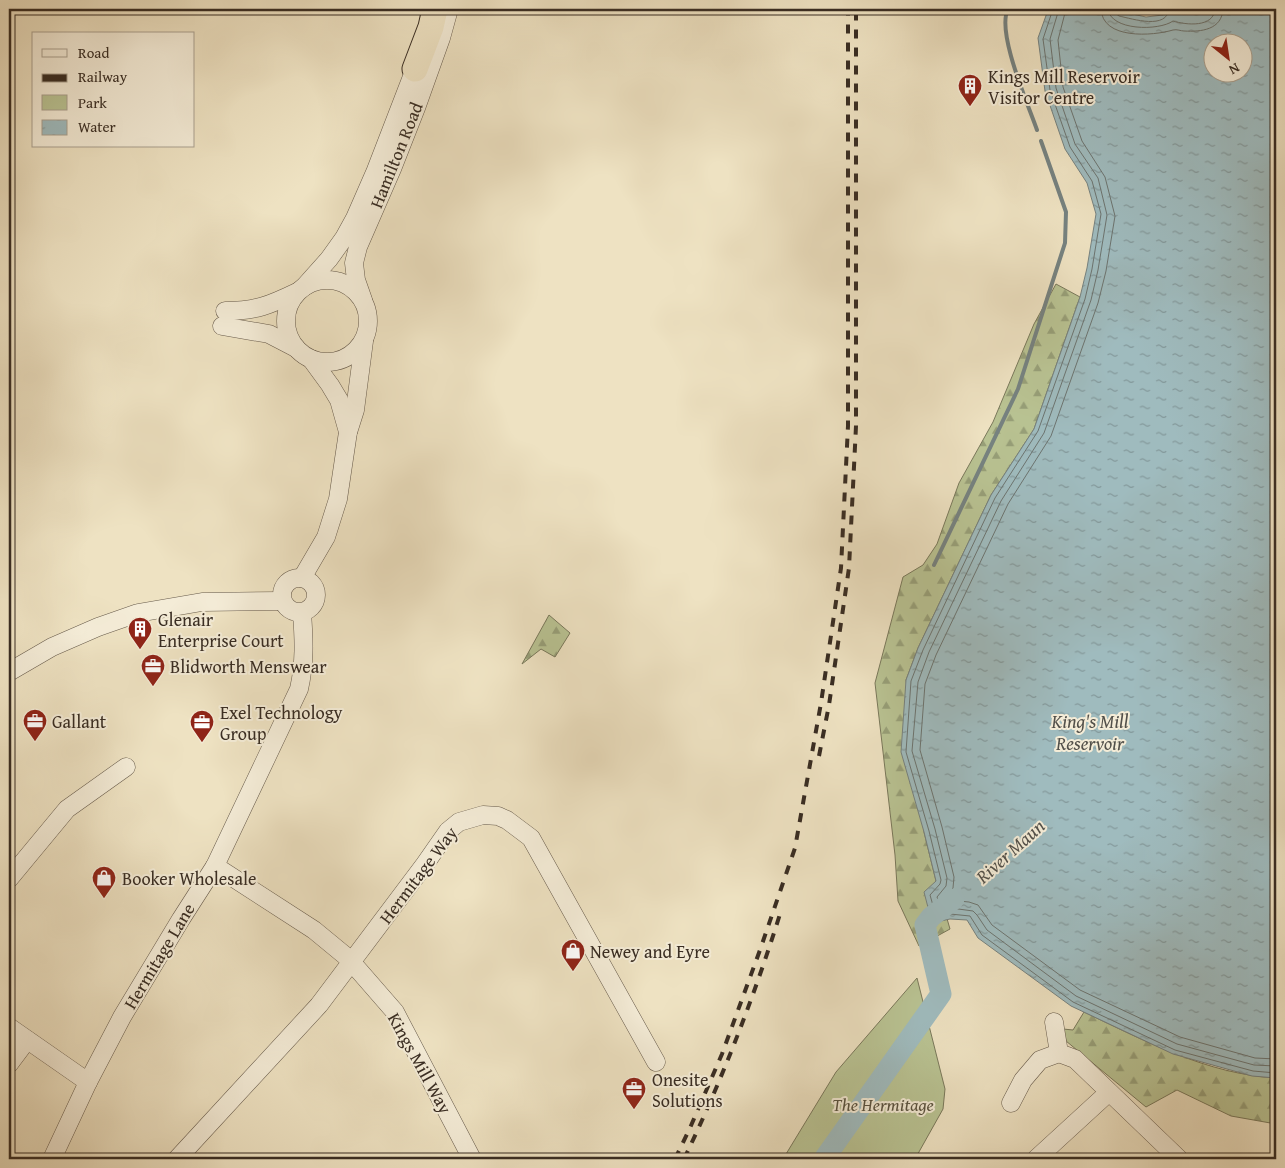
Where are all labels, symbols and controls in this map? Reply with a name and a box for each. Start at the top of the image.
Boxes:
legend [32,32,195,148]
north arrow [1202,32,1252,82]
text: Road [78,42,109,63]
text: N [1225,58,1244,81]
place label: Kings Mill Reservoir Visitor Centre [988,63,1140,111]
text: Railway [78,66,128,87]
building icon: Kings Mill Reservoir Visitor Centre [957,73,983,107]
text: Park [78,92,107,113]
street label: Hamilton Road [362,97,430,212]
text: Water [78,116,116,137]
place label: Glenair Enterprise Court [158,606,284,654]
building icon: Glenair Enterprise Court [127,616,153,650]
office icon: Blidworth Menswear [140,653,166,687]
place label: Blidworth Menswear [170,653,327,680]
place label: Exel Technology Group [220,699,343,747]
water label: King's Mill Reservoir [1051,707,1129,757]
office icon: Gallant [22,708,48,742]
place label: Gallant [52,708,107,735]
office icon: Exel Technology Group [189,709,215,743]
water label: River Maun [968,812,1051,890]
street label: Hermitage Way [372,821,464,929]
shop icon: Booker Wholesale [91,865,117,899]
place label: Booker Wholesale [122,865,256,892]
street label: Hermitage Lane [117,898,201,1014]
shop icon: Newey and Eyre [560,938,586,972]
place label: Newey and Eyre [590,938,710,965]
street label: Kings Mill Way [381,1008,459,1118]
place label: Onesite Solutions [652,1066,723,1114]
office icon: Onesite Solutions [621,1076,647,1110]
park label: The Hermitage [832,1091,934,1118]

